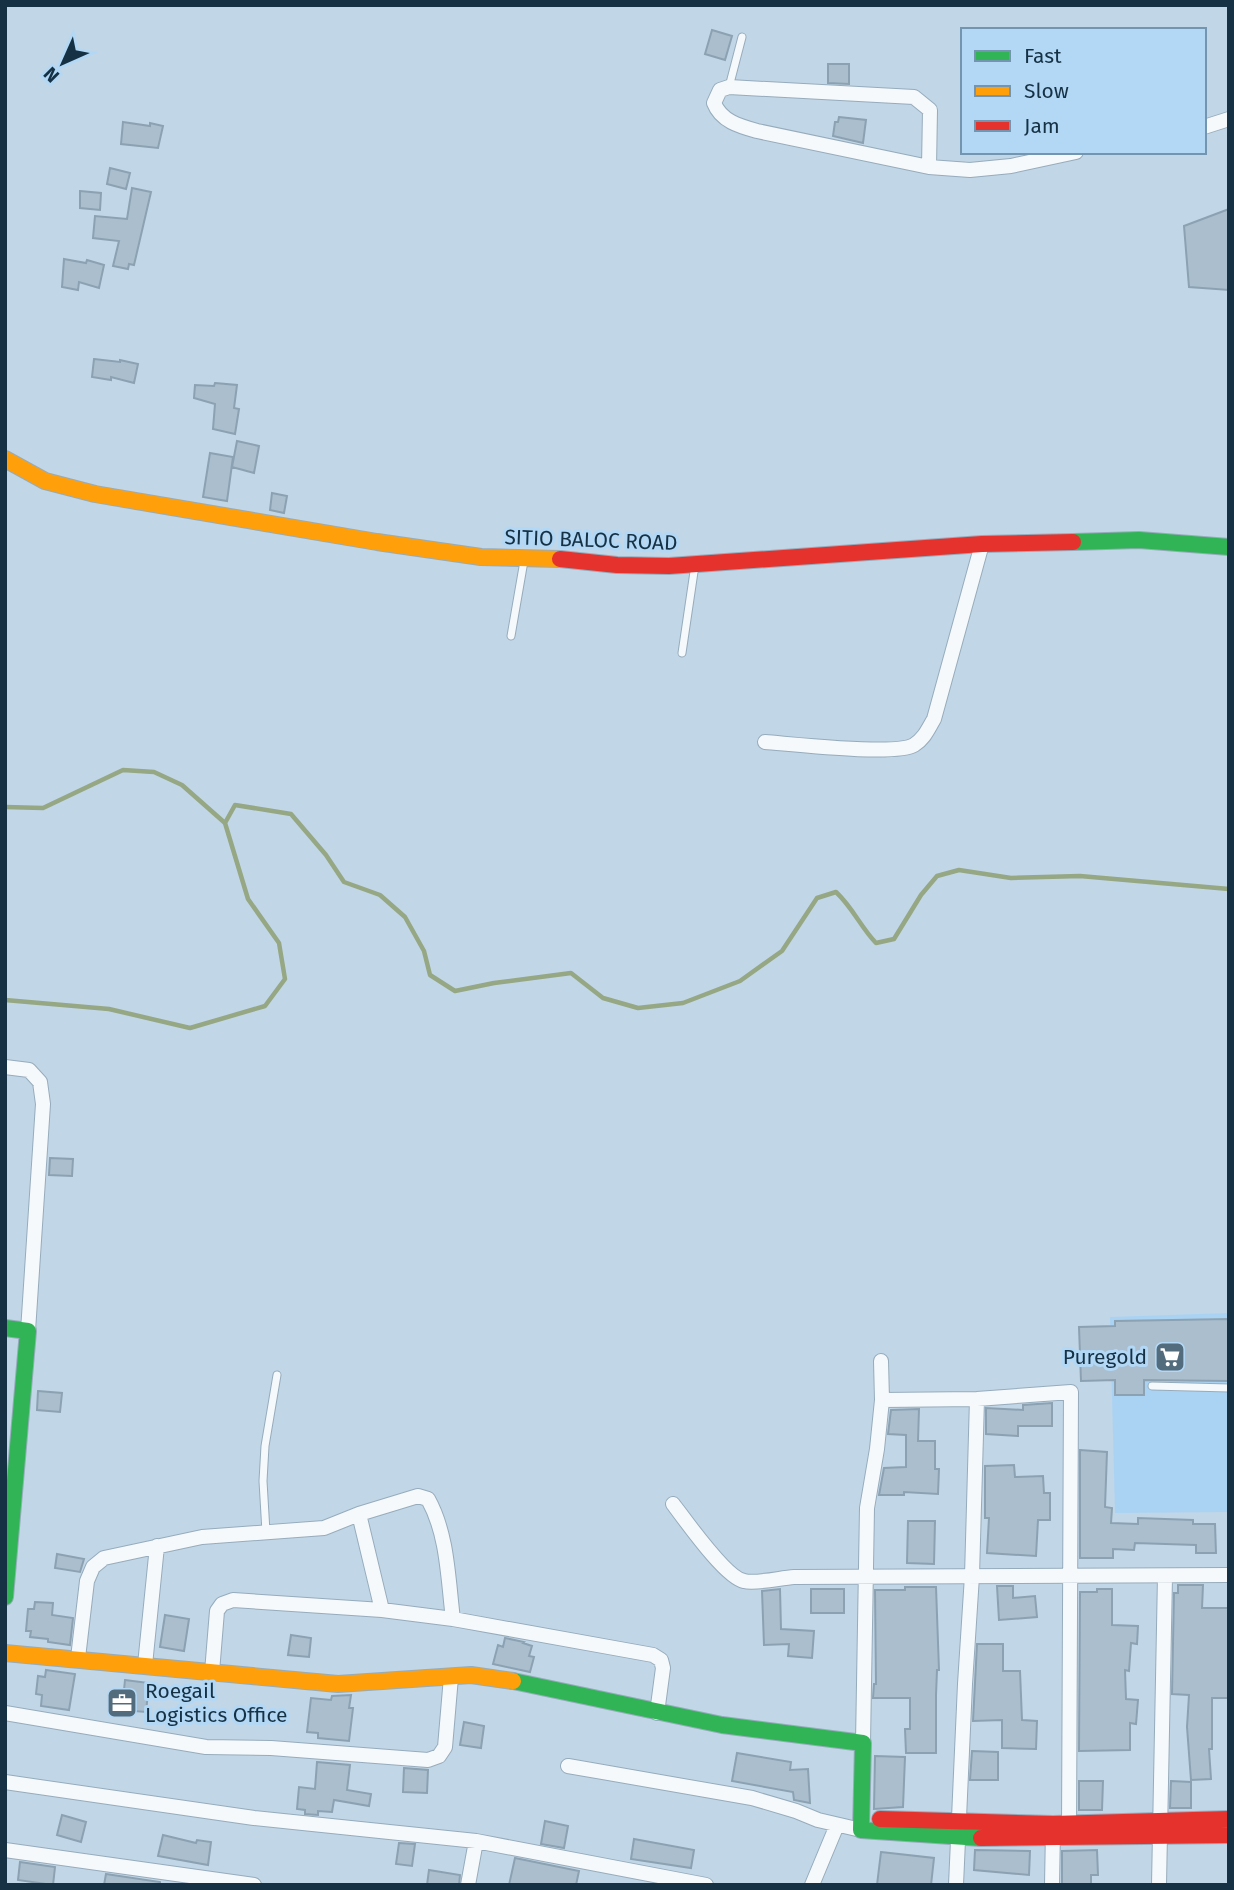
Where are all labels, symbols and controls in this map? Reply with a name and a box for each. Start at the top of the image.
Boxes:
north arrow [28,28,98,98]
legend [961,28,1206,154]
text: Fast [1024,43,1062,69]
text: N [39,62,64,87]
text: Slow [1024,78,1069,104]
text: Jam [1024,113,1060,139]
street label: SITIO BALOC ROAD [504,524,678,556]
supermarket icon: Puregold [1153,1340,1187,1374]
place label: Puregold [1063,1344,1147,1370]
place label: Roegail Logistics Office [145,1678,287,1728]
office icon: Roegail Logistics Office [105,1686,139,1720]

